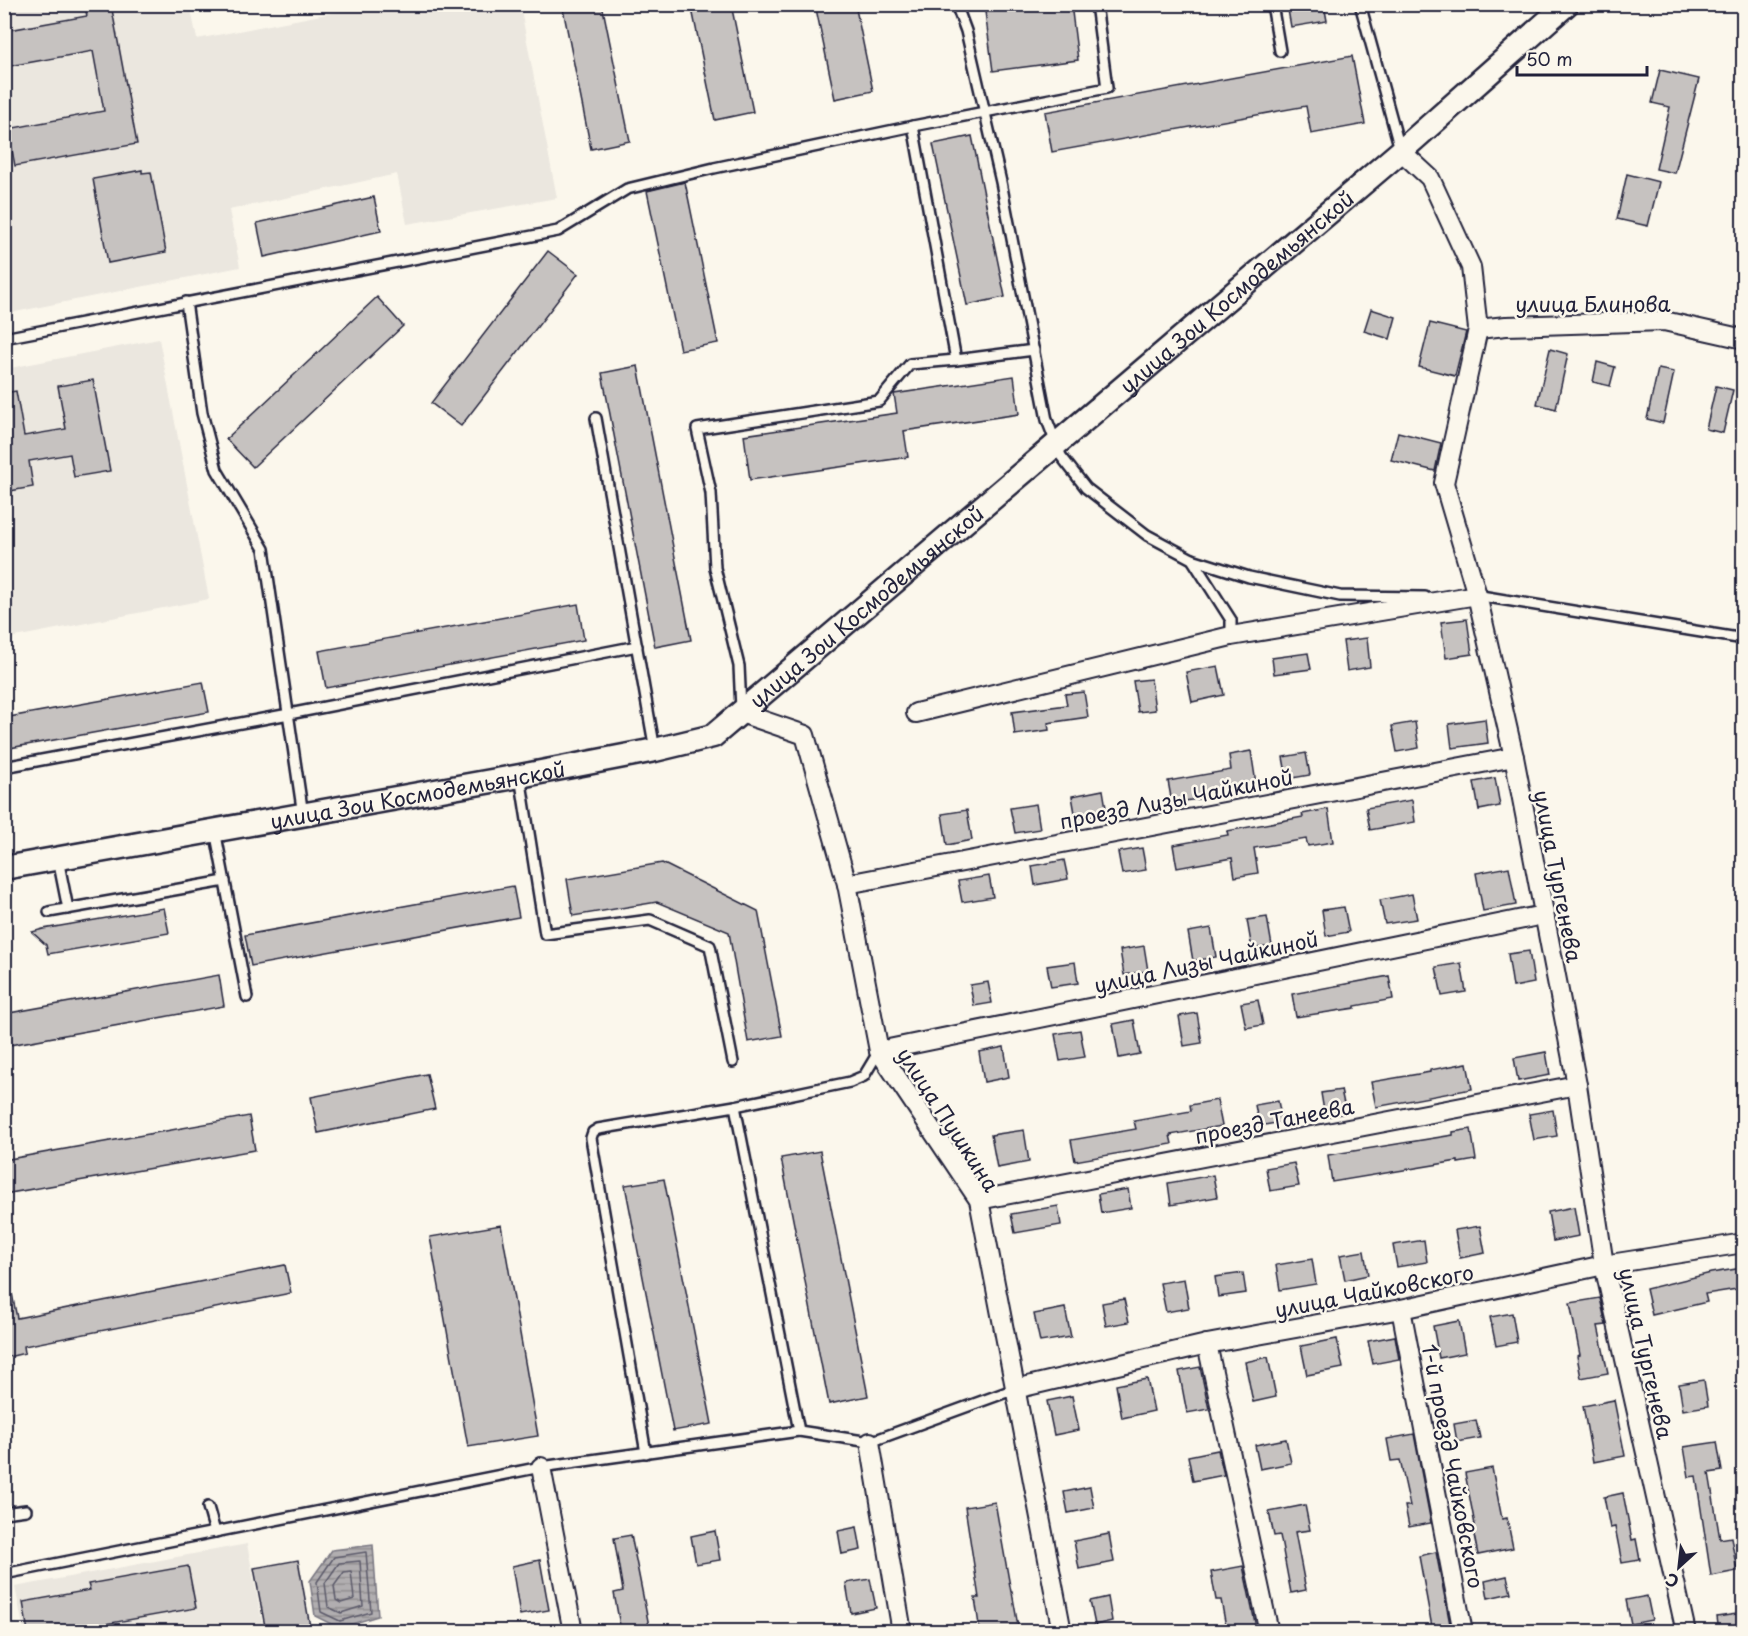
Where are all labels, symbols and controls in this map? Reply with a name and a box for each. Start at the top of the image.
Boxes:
scale bar [1517,39,1648,77]
text: 50 m [1526,45,1573,72]
street label: улица Зои Космодемьянской [1112,182,1361,400]
street label: улица Блинова [1515,287,1671,319]
street label: улица Зои Космодемьянской [742,497,990,715]
street label: улица Зои Космодемьянской [267,752,568,836]
street label: проезд Лизы Чайкиной [1057,760,1295,836]
street label: улица Тургенева [1527,787,1591,965]
street label: улица Лизы Чайкиной [1091,922,1321,1000]
street label: улица Пушкина [890,1040,1008,1198]
street label: проезд Танеева [1192,1089,1356,1151]
street label: улица Чайковского [1272,1255,1476,1325]
street label: улица Тургенева [1612,1264,1682,1442]
street label: 1-й проезд Чайковского [1415,1341,1493,1591]
north arrow [1649,1537,1709,1597]
text: С [1661,1568,1683,1595]

